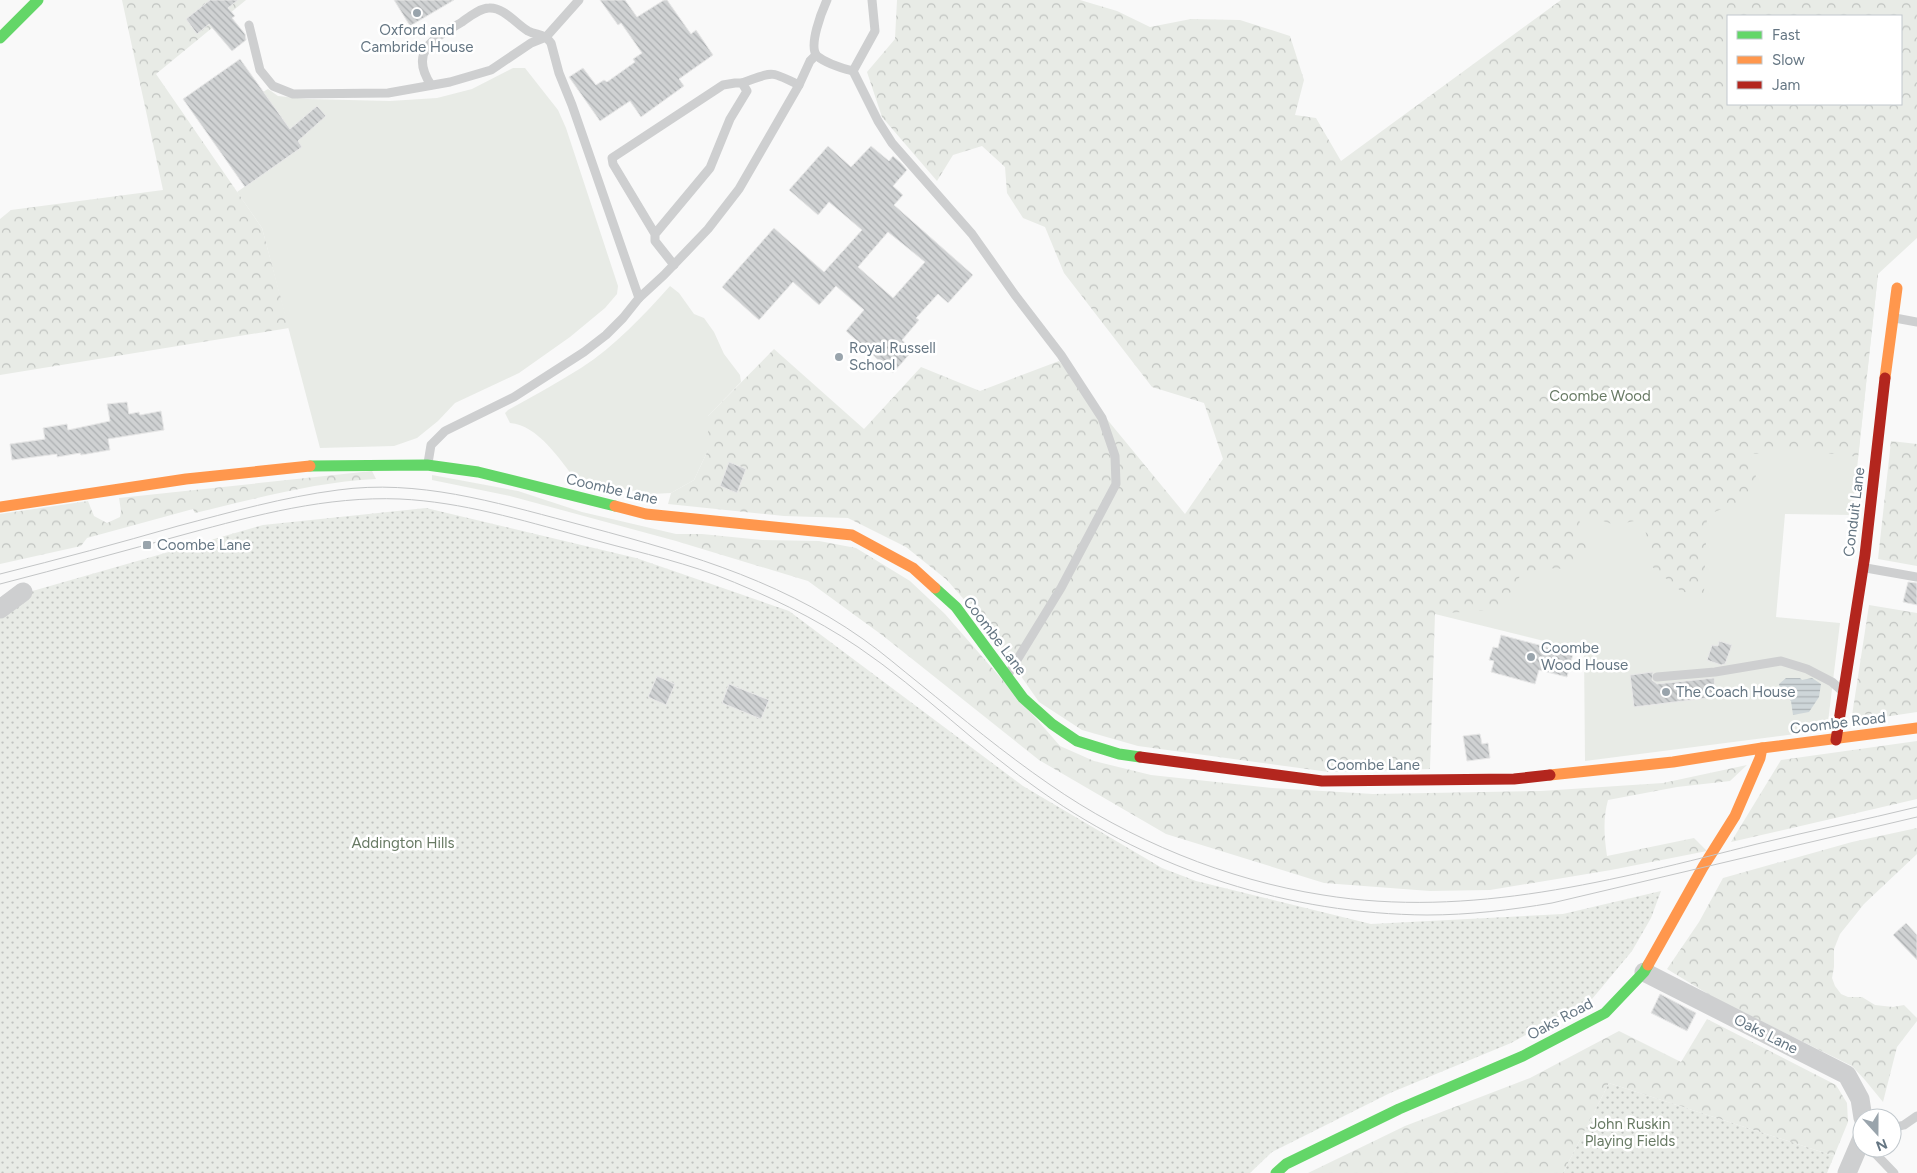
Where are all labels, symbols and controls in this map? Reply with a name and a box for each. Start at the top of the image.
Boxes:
marker: Oxford and Cambride House [411,7,423,19]
legend [1727,15,1902,105]
place label: Oxford and Cambride House [361,21,473,56]
text: Fast [1772,26,1801,44]
text: Slow [1772,51,1805,69]
text: Jam [1772,76,1800,94]
place label: Royal Russell School [849,339,936,374]
marker: Royal Russell School [833,351,845,363]
park label: Coombe Wood [1549,387,1651,405]
street label: Conduit Lane [1840,466,1868,558]
street label: Coombe Lane [564,470,660,508]
place label: Coombe Lane [157,536,251,554]
marker: Coombe Lane [141,539,153,551]
street label: Coombe Lane [960,593,1030,679]
place label: Coombe Wood House [1541,639,1628,674]
marker: Coombe Wood House [1525,651,1537,663]
place label: The Coach House [1676,683,1795,701]
marker: The Coach House [1660,686,1672,698]
street label: Coombe Road [1789,708,1887,738]
street label: Coombe Lane [1326,756,1420,774]
park label: Addington Hills [351,834,455,852]
street label: Oaks Road [1524,994,1596,1044]
street label: Oaks Lane [1731,1010,1801,1058]
north arrow [1852,1108,1902,1158]
park label: John Ruskin Playing Fields [1585,1115,1675,1150]
text: N [1873,1135,1890,1155]

